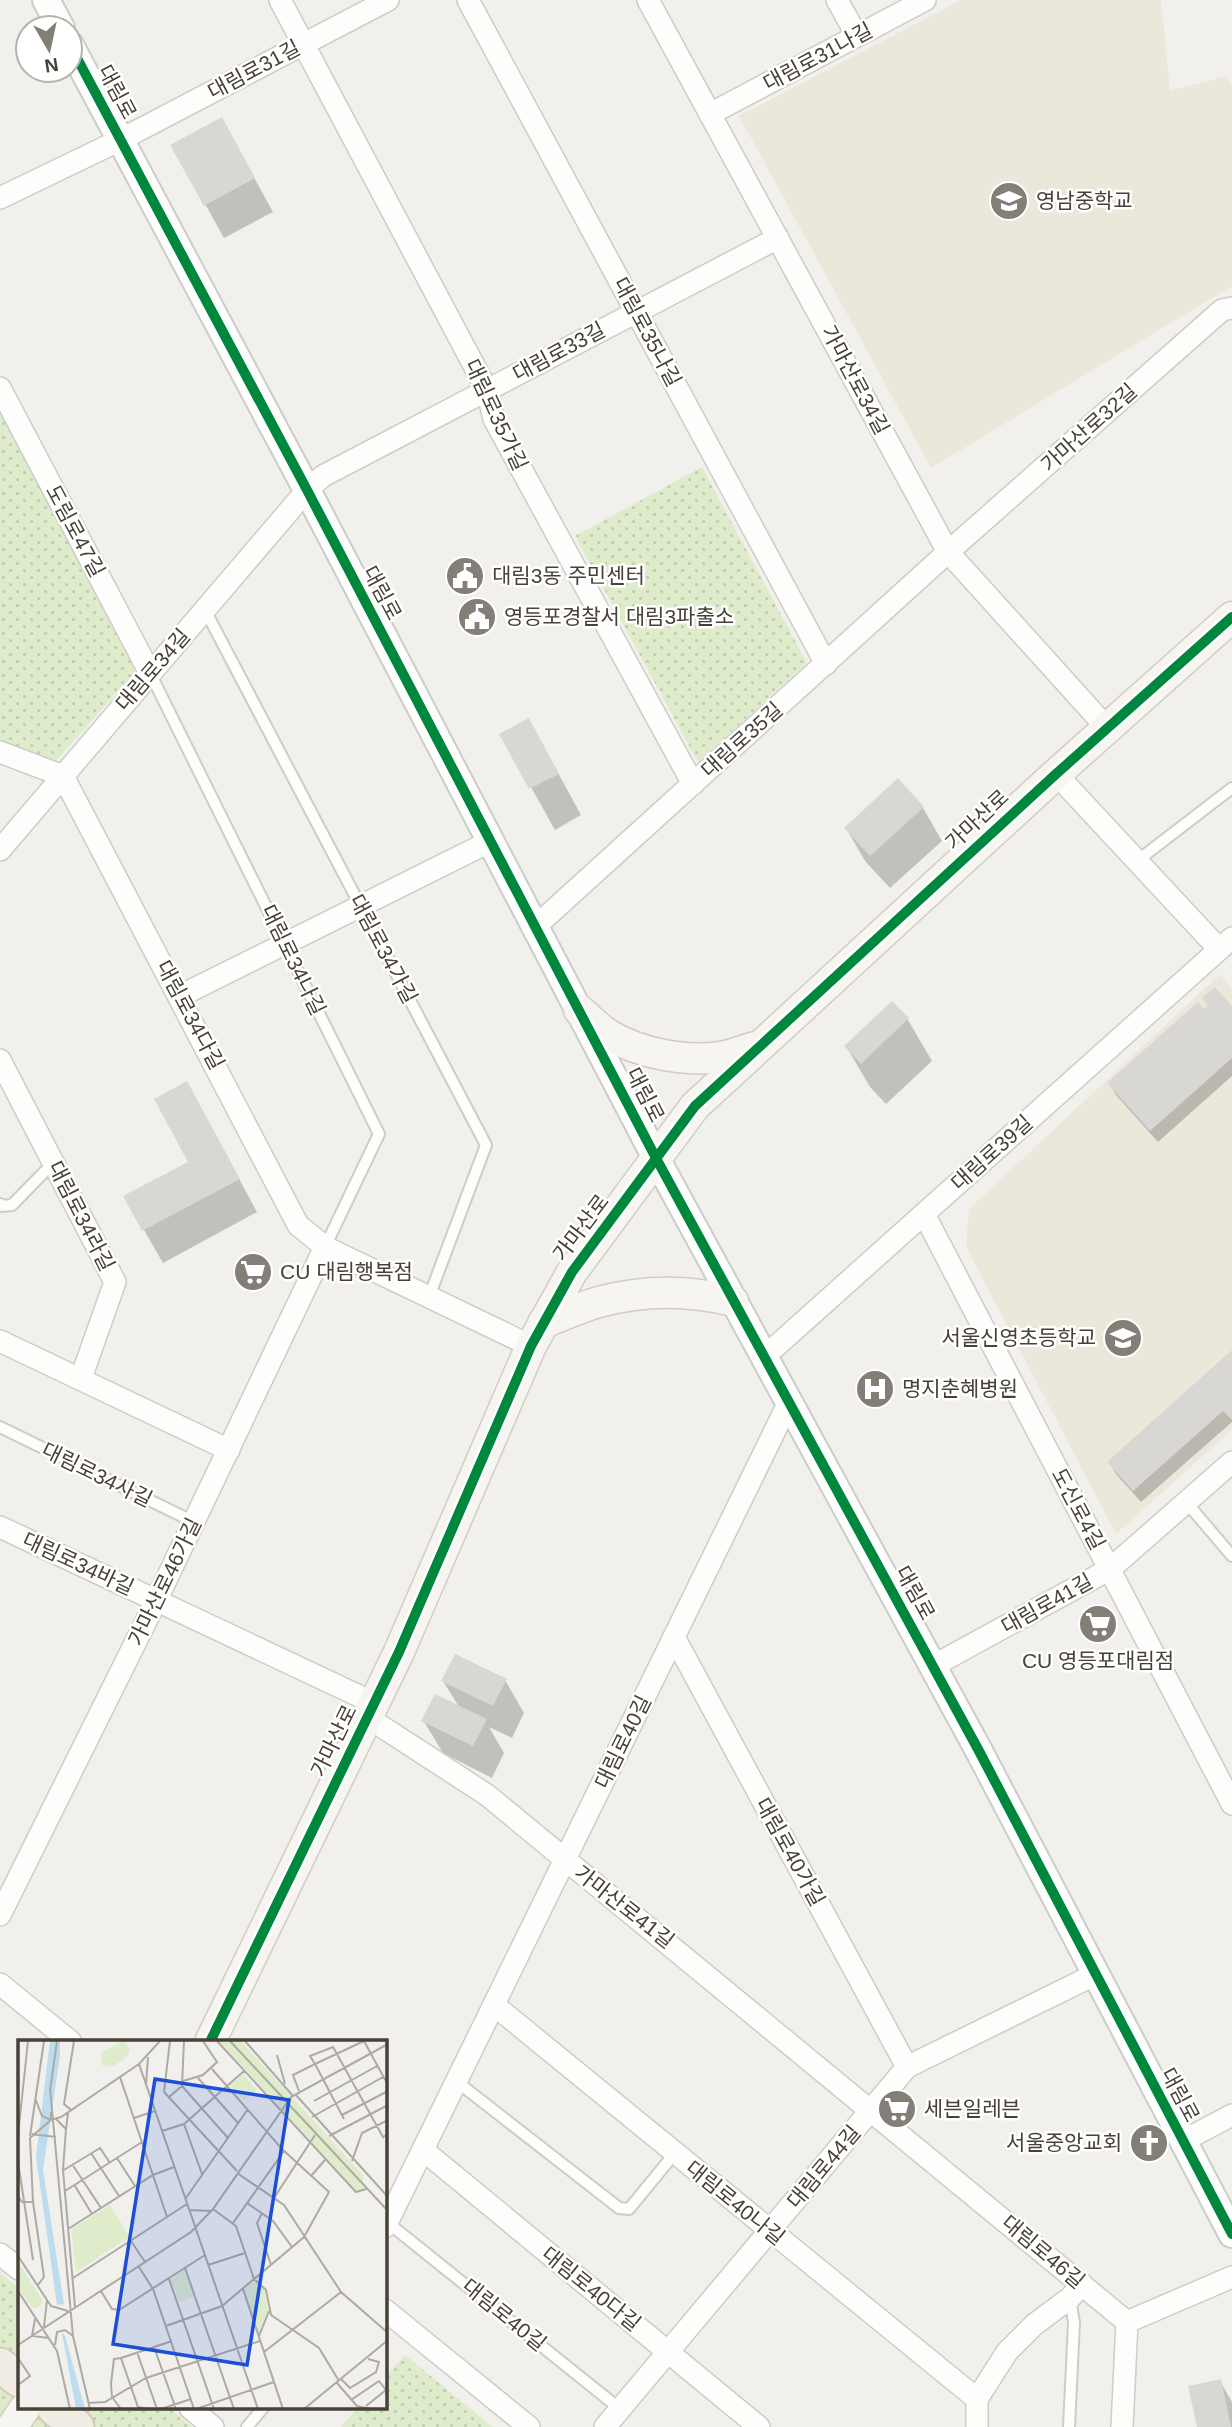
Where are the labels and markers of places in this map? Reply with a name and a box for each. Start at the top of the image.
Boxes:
school or university icon: 영남중학교 [988,180,1030,222]
place label: 영남중학교 [1036,189,1133,212]
public building icon: 대림3동 주민센터 [444,555,486,597]
place label: 대림3동 주민센터 [492,564,645,587]
public building icon: 영등포경찰서 대림3파출소 [456,596,498,638]
place label: 영등포경찰서 대림3파출소 [504,605,734,628]
supermarket icon: CU 대림행복점 [232,1251,274,1293]
place label: CU 대림행복점 [280,1260,413,1283]
school or university icon: 서울신영초등학교 [1102,1317,1144,1359]
place label: 서울신영초등학교 [941,1326,1096,1349]
hospital icon: 명지춘혜병원 [854,1368,896,1410]
place label: 명지춘혜병원 [902,1377,1018,1400]
supermarket icon: CU 영등포대림점 [1077,1603,1119,1645]
place label: CU 영등포대림점 [1022,1649,1174,1672]
supermarket icon: 세븐일레븐 [876,2088,918,2130]
place label: 세븐일레븐 [924,2097,1021,2120]
church icon: 서울중앙교회 [1128,2122,1170,2164]
place label: 서울중앙교회 [1006,2131,1122,2154]

